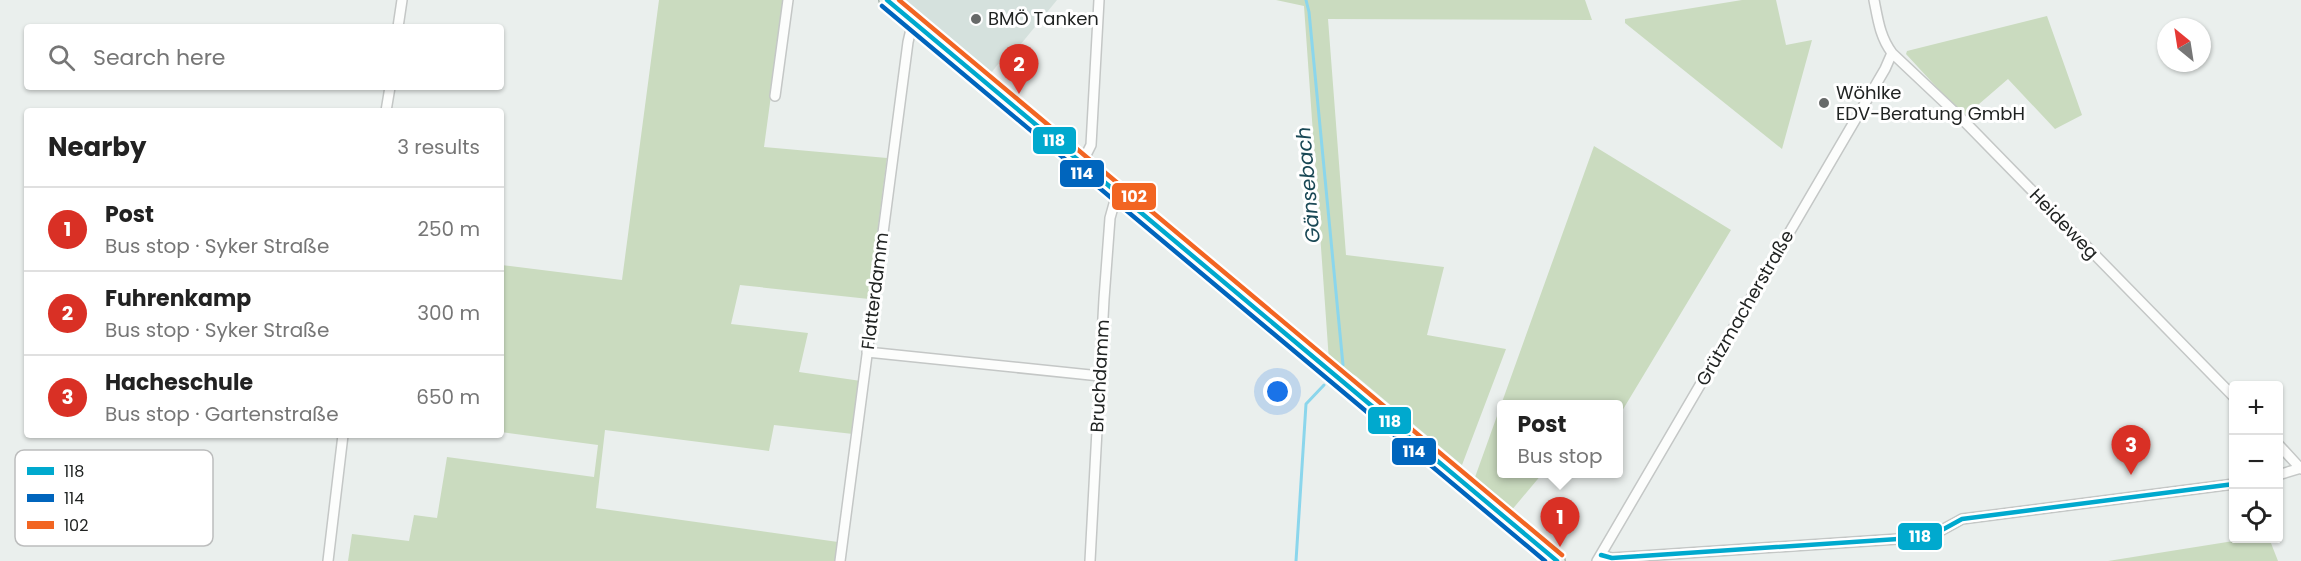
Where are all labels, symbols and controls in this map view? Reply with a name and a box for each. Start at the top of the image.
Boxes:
place label: BMÖ Tanken [988,6,1099,31]
marker: BMÖ Tanken [969,12,983,26]
north arrow [2157,18,2211,72]
search box [24,24,504,90]
icon: search [45,41,78,74]
text: Search here [93,42,226,73]
pin: 2 [1000,44,1038,94]
place label: Wöhlke EDV-Beratung GmbH [1836,80,2025,126]
marker: Wöhlke EDV-Beratung GmbH [1817,96,1831,110]
line badge: 118 [1032,126,1077,155]
water label: Gänsebach [1289,126,1327,244]
text: Nearby [48,129,146,165]
text: 118 [1043,129,1065,152]
text: 3 results [397,133,480,161]
line badge: 114 [1059,159,1105,188]
text: 114 [1071,162,1094,185]
line badge: 102 [1111,182,1157,211]
street label: Heideweg [2024,183,2104,265]
text: 102 [1121,185,1147,208]
text: Post [105,199,154,230]
text: 1 [64,215,71,243]
text: 250 m [417,215,480,243]
street label: Grützmacherstraße [1690,225,1799,390]
street label: Flatterdamm [855,231,894,351]
text: Bus stop · Syker Straße [105,232,329,260]
text: Fuhrenkamp [105,283,251,314]
text: 2 [62,299,73,327]
text: 300 m [417,299,480,327]
text: Bus stop · Syker Straße [105,316,329,344]
street label: Bruchdamm [1084,319,1115,433]
text: Hacheschule [105,367,253,398]
your location [1263,377,1292,406]
map controls [2229,381,2283,543]
button: + [2229,381,2283,435]
text: 3 [61,383,74,411]
text: 650 m [416,383,480,411]
text: Bus stop · Gartenstraße [105,400,339,428]
popup [1497,400,1623,478]
line badge: 118 [1367,406,1412,435]
text: Post [1518,409,1567,440]
text: 118 [1379,410,1401,433]
pin: 3 [2112,426,2150,475]
button: − [2229,435,2283,489]
line badge: 114 [1391,437,1437,466]
text: 114 [1403,440,1426,463]
text: Bus stop [1518,442,1602,470]
legend [15,450,213,546]
text: 118 [64,460,84,483]
text: 114 [64,487,84,510]
button: locate [2229,489,2283,543]
pin: 1 [1540,498,1580,547]
text: 102 [64,514,88,537]
line badge: 118 [1897,522,1943,551]
text: 118 [1909,525,1931,548]

